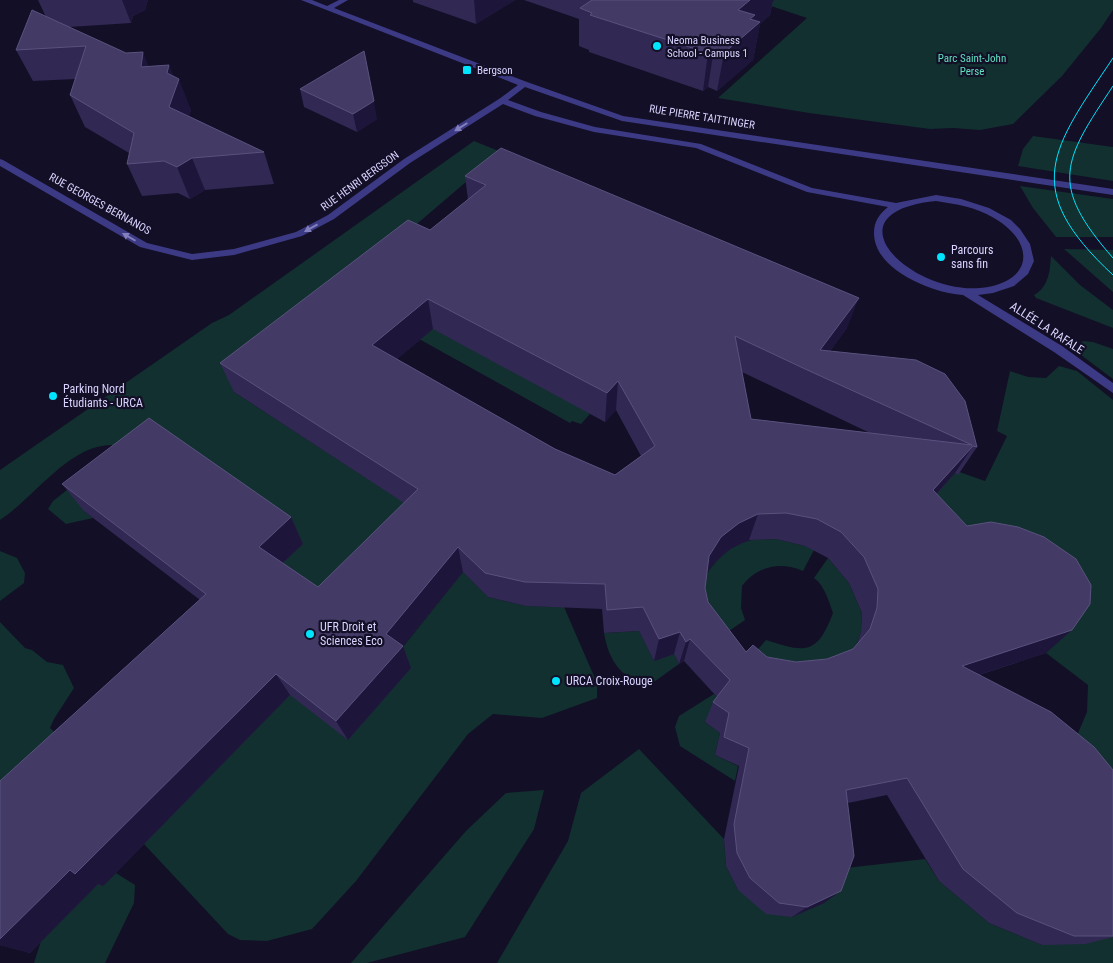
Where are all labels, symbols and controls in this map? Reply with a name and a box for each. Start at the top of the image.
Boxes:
place label: Neoma Business School - Campus 1 [667,34,748,60]
marker: Neoma Business School - Campus 1 [651,40,663,52]
park label: Parc Saint-John Perse [938,52,1006,78]
marker: Bergson [461,64,473,76]
place label: Bergson [477,64,513,77]
street label: RUE PIERRE TAITTINGER [648,102,756,132]
one-way arrow [454,122,467,132]
street label: RUE HENRI BERGSON [318,148,402,214]
street label: RUE GEORGES BERNANOS [47,171,153,238]
one-way arrow [305,223,318,232]
one-way arrow [123,232,136,241]
place label: Parcours sans fin [951,243,993,271]
marker: Parcours sans fin [935,251,947,263]
street label: ALLÉE LA RAFALE [1007,298,1087,357]
place label: Parking Nord Étudiants - URCA [63,382,143,410]
marker: Parking Nord Étudiants - URCA [47,390,59,402]
place label: UFR Droit et Sciences Eco [320,620,383,648]
marker: UFR Droit et Sciences Eco [304,628,316,640]
place label: URCA Croix-Rouge [566,674,653,688]
marker: URCA Croix-Rouge [550,675,562,687]

